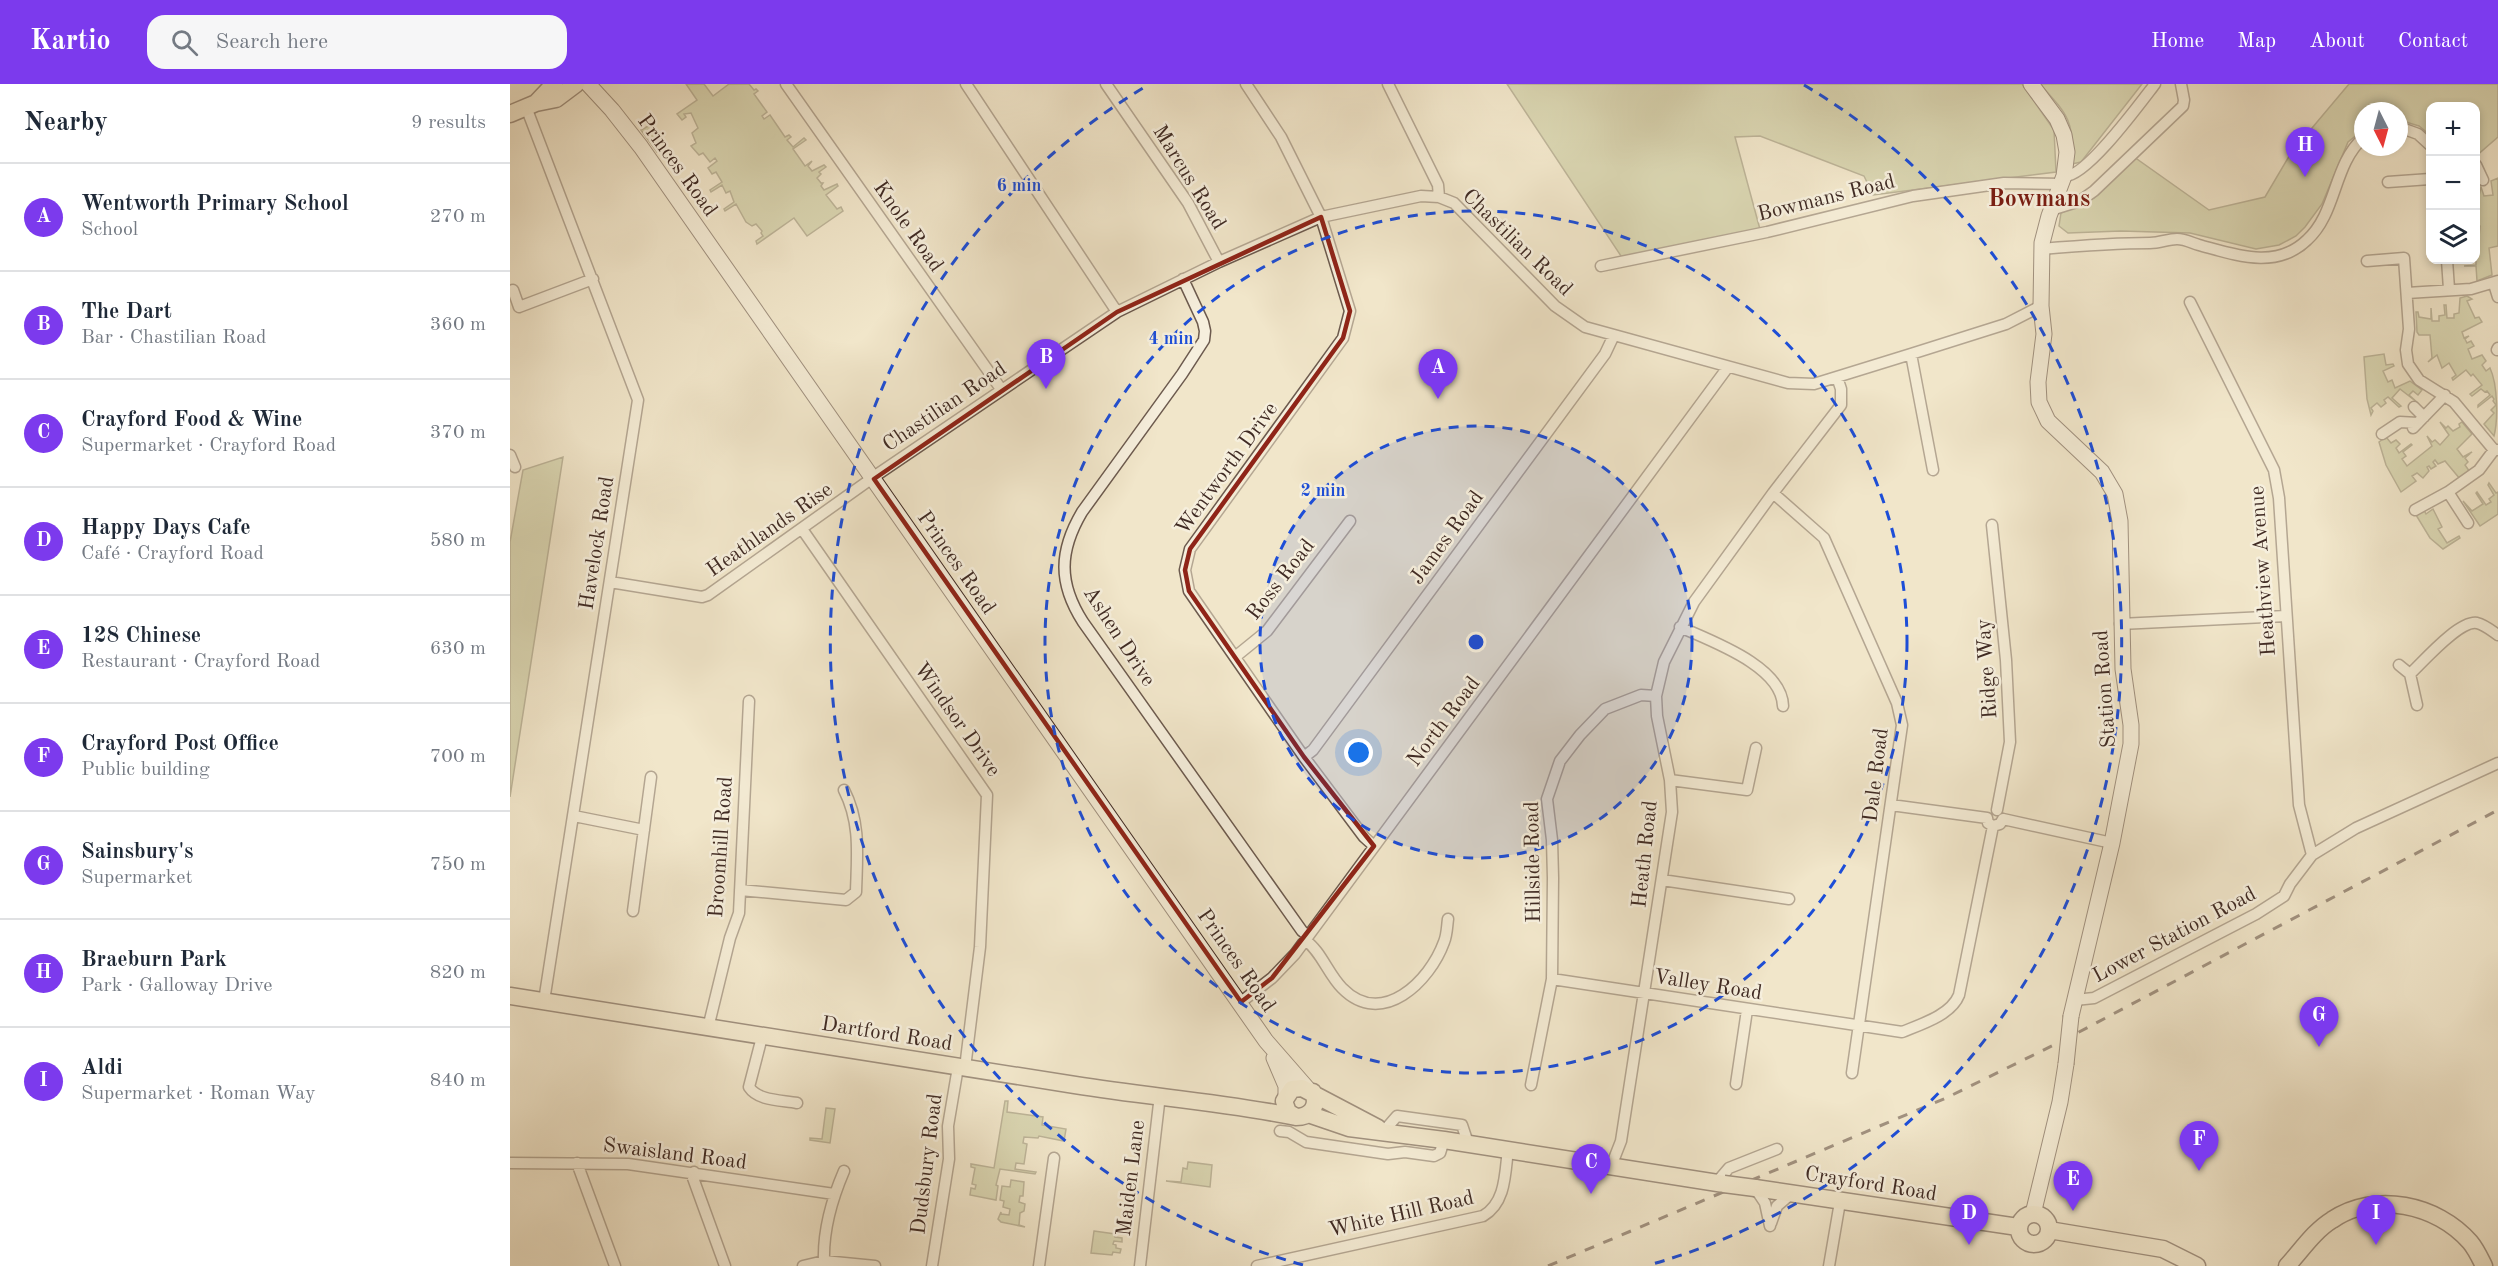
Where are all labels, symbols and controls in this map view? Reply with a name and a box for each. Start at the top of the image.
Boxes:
search box [147,15,567,69]
icon: search [168,26,201,59]
text: Kartio [30,28,111,56]
text: Search here [216,31,328,53]
text: Home [2151,31,2204,52]
text: Map [2237,31,2276,52]
text: About [2309,31,2365,52]
text: Contact [2398,31,2468,52]
north arrow [2354,102,2408,156]
map controls [2426,102,2480,264]
button: + [2426,102,2480,156]
text: Nearby [24,110,108,136]
street label: Princes Road [633,111,721,221]
text: 9 results [411,113,486,133]
street label: Marcus Road [1148,122,1229,234]
pin: H [2286,128,2324,177]
button: − [2426,156,2480,210]
street label: Bowmans Road [1755,171,1897,226]
text: 6 min [996,177,1042,195]
street label: Knole Road [869,178,947,276]
street label: Chastilian Road [1458,186,1576,301]
district label: Bowmans [1988,188,2090,212]
text: Wentworth Primary School [81,193,349,215]
text: A [36,207,51,227]
text: 270 m [430,207,486,227]
button: layers [2426,210,2480,264]
text: School [81,220,138,240]
text: The Dart [81,301,172,323]
text: B [36,315,51,335]
text: 360 m [430,315,486,335]
text: Bar · Chastilian Road [81,328,267,348]
text: 4 min [1148,330,1194,348]
pin: B [1026,340,1066,389]
pin: A [1418,350,1458,399]
street label: Chastilian Road [879,358,1010,456]
street label: Wentworth Drive [1172,399,1282,539]
text: Crayford Food & Wine [81,409,302,431]
text: C [37,423,50,443]
text: 370 m [430,423,486,443]
text: Supermarket · Crayford Road [81,436,336,456]
street label: Havelock Road [577,475,618,611]
street label: Heathlands Rise [703,479,837,581]
text: 2 min [1300,482,1346,500]
street label: Heathview Avenue [2247,485,2280,657]
street label: James Road [1406,487,1488,588]
street label: Princes Road [913,507,999,618]
text: Happy Days Cafe [81,517,251,539]
text: D [36,531,51,551]
text: 580 m [430,531,486,551]
street label: Ross Road [1243,535,1319,624]
text: Café · Crayford Road [81,544,264,564]
street label: Ashen Drive [1079,583,1159,690]
street label: Ridge Way [1974,618,2001,720]
text: 128 Chinese [81,625,201,647]
street label: Station Road [2091,629,2120,749]
centre of rings [1466,632,1486,652]
text: E [37,639,50,659]
text: 630 m [430,639,486,659]
text: Restaurant · Crayford Road [81,652,321,672]
street label: Windsor Drive [910,659,1004,781]
street label: North Road [1404,673,1485,771]
street label: Dale Road [1860,727,1893,823]
text: Crayford Post Office [81,733,279,755]
your location [1344,738,1373,767]
text: F [37,747,50,767]
text: 700 m [430,747,486,767]
text: Public building [81,760,210,780]
street label: Broomhill Road [706,776,737,919]
street label: Heath Road [1629,799,1662,909]
street label: Hillside Road [1522,801,1545,923]
text: Sainsbury's [81,841,194,863]
text: G [36,855,51,875]
text: 750 m [430,855,486,875]
text: Supermarket [81,868,192,888]
street label: Lower Station Road [2090,883,2260,987]
street label: Princes Road [1193,905,1279,1016]
text: Braeburn Park [81,949,227,971]
text: H [35,963,52,983]
text: 820 m [430,963,486,983]
street label: Valley Road [1652,967,1764,1004]
text: Park · Galloway Drive [81,976,272,996]
pin: G [2300,998,2338,1047]
street label: Dartford Road [820,1014,954,1055]
text: Aldi [81,1057,123,1079]
text: I [39,1071,48,1091]
text: 840 m [430,1071,486,1091]
text: Supermarket · Roman Way [81,1084,316,1104]
street label: Dudsbury Road [908,1092,947,1236]
street label: Maiden Lane [1114,1119,1149,1237]
pin: F [2180,1122,2218,1171]
street label: Swaisland Road [602,1135,748,1174]
pin: C [1572,1144,1610,1194]
pin: E [2054,1162,2092,1211]
street label: Crayford Road [1803,1164,1938,1205]
street label: White Hill Road [1327,1188,1476,1241]
pin: D [1950,1196,1988,1245]
pin: I [2356,1196,2396,1245]

